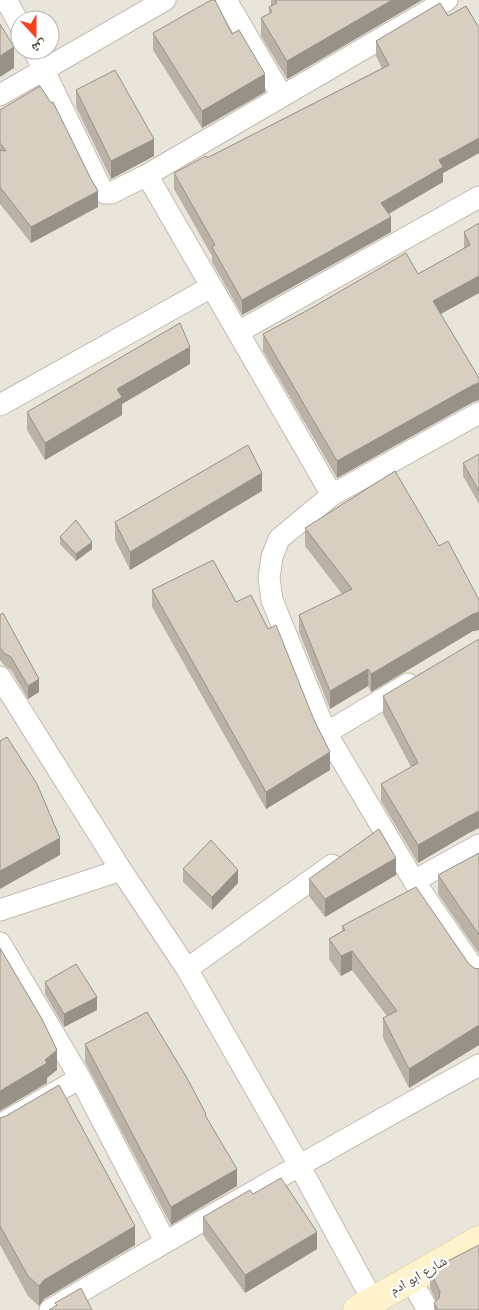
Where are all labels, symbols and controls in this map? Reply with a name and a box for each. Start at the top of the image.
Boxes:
north arrow [10,10,60,60]
text: ش [29,36,49,57]
street label: شارع ابو ادم [386,1252,451,1300]

